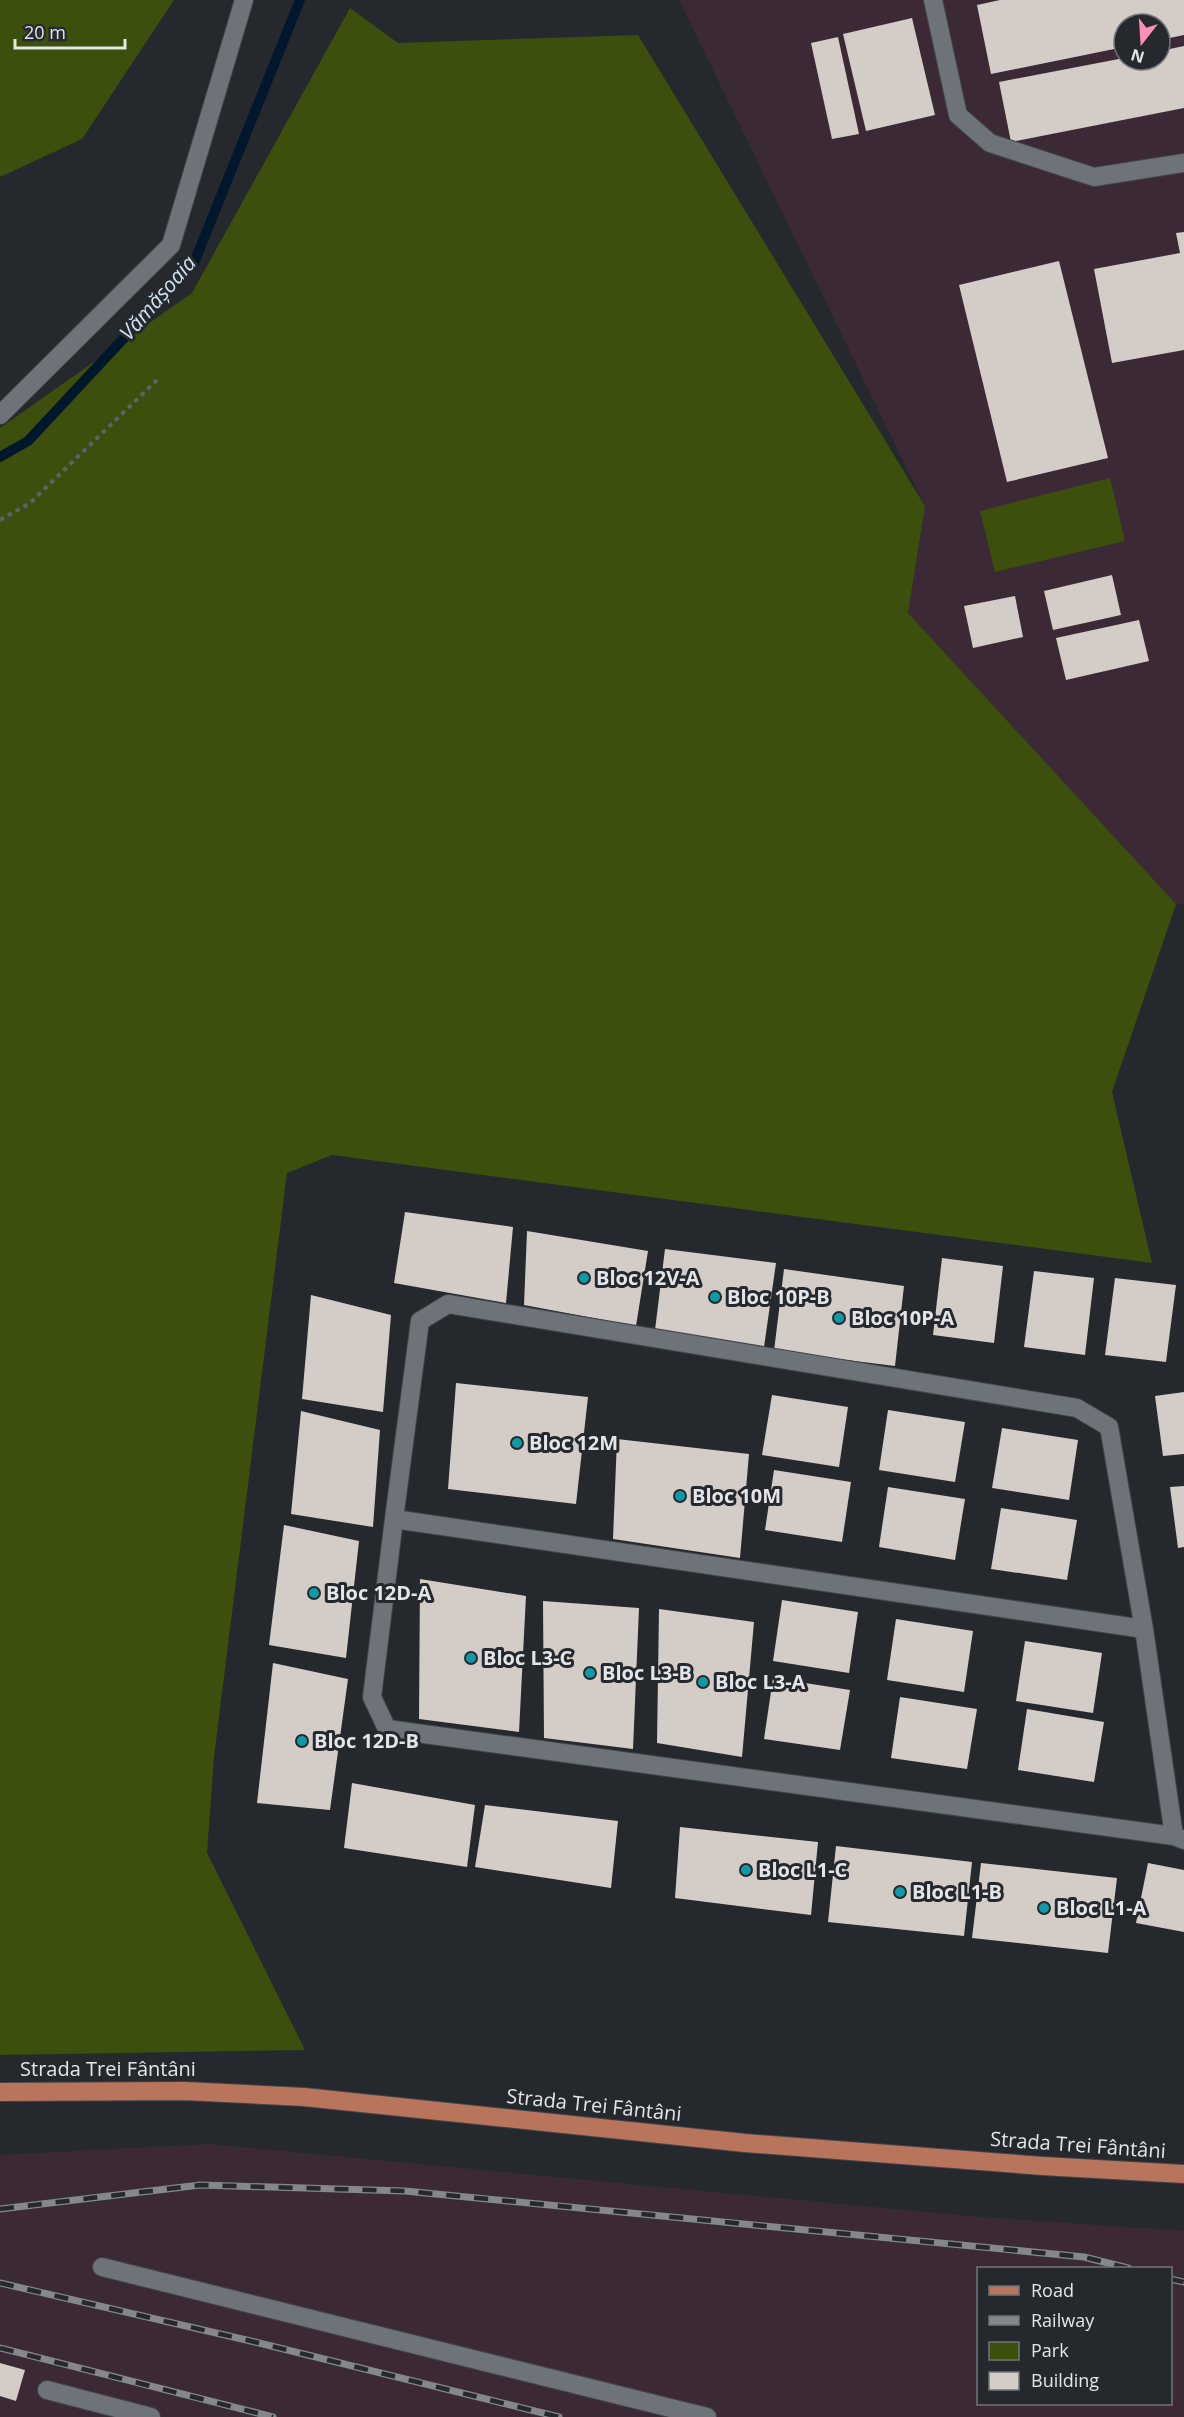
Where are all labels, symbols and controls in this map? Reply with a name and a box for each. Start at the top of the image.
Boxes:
scale bar [15,12,124,50]
north arrow [1112,12,1172,72]
text: 20 m [24,20,66,44]
text: N [1128,44,1147,69]
water label: Vămășoaia [113,249,202,346]
place label: Bloc 12V-A [596,1264,700,1291]
marker: Bloc 12V-A [577,1271,591,1285]
place label: Bloc 10P-B [727,1283,830,1310]
marker: Bloc 10P-B [708,1290,722,1304]
place label: Bloc 10P-A [851,1304,954,1331]
marker: Bloc 10P-A [832,1311,846,1325]
place label: Bloc 12M [529,1429,618,1456]
marker: Bloc 12M [510,1436,524,1450]
place label: Bloc 10M [692,1482,781,1509]
marker: Bloc 10M [673,1489,687,1503]
place label: Bloc 12D-A [326,1579,432,1606]
marker: Bloc 12D-A [307,1586,321,1600]
place label: Bloc L3-C [483,1644,573,1671]
marker: Bloc L3-C [464,1651,478,1665]
place label: Bloc L3-B [602,1659,692,1686]
marker: Bloc L3-B [583,1666,597,1680]
place label: Bloc L3-A [715,1668,806,1695]
marker: Bloc L3-A [696,1675,710,1689]
place label: Bloc 12D-B [314,1727,419,1754]
marker: Bloc 12D-B [295,1734,309,1748]
place label: Bloc L1-C [758,1856,848,1883]
marker: Bloc L1-C [739,1863,753,1877]
place label: Bloc L1-B [912,1878,1002,1905]
marker: Bloc L1-B [893,1885,907,1899]
place label: Bloc L1-A [1056,1894,1147,1921]
marker: Bloc L1-A [1037,1901,1051,1915]
street label: Strada Trei Fântâni [20,2055,196,2082]
street label: Strada Trei Fântâni [505,2082,683,2127]
street label: Strada Trei Fântâni [989,2125,1167,2164]
legend [977,2267,1172,2405]
text: Road [1031,2278,1074,2302]
text: Railway [1031,2308,1095,2332]
text: Park [1031,2338,1069,2362]
text: Building [1031,2368,1099,2392]

